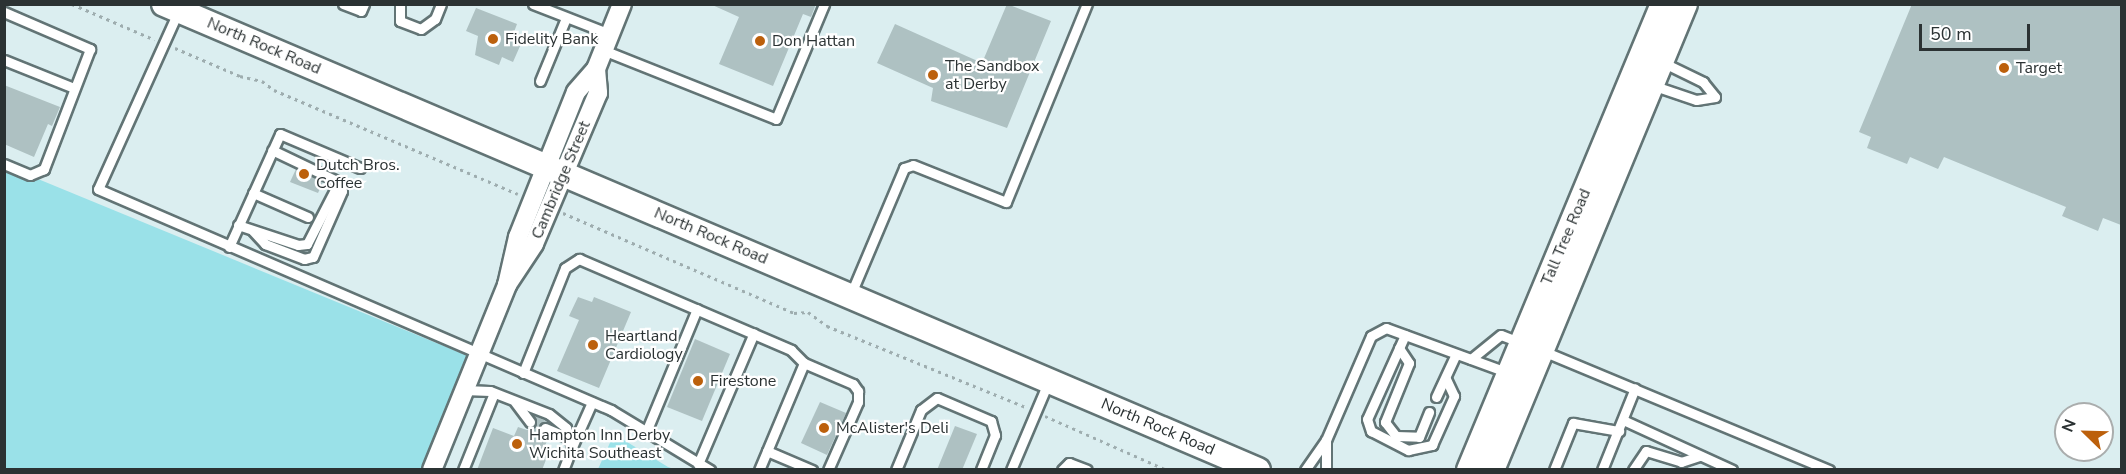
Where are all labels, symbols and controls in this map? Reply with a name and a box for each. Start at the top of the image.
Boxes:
scale bar [1922,12,2033,50]
street label: North Rock Road [204,13,324,79]
text: 50 m [1930,22,1972,46]
place label: Fidelity Bank [505,29,598,49]
place label: Don Hattan [772,31,855,51]
marker: Fidelity Bank [486,32,500,46]
marker: Don Hattan [753,34,767,48]
place label: The Sandbox at Derby [945,56,1040,94]
place label: Target [2016,58,2062,78]
marker: Target [1997,61,2011,75]
marker: The Sandbox at Derby [926,68,940,82]
street label: Cambridge Street [527,118,595,242]
place label: Dutch Bros. Coffee [316,155,400,193]
marker: Dutch Bros. Coffee [297,167,311,181]
street label: Tall Tree Road [1537,186,1595,288]
street label: North Rock Road [651,203,771,269]
place label: Heartland Cardiology [605,326,683,364]
marker: Heartland Cardiology [586,338,600,352]
place label: Firestone [710,371,776,391]
marker: Firestone [691,374,705,388]
street label: North Rock Road [1098,394,1218,460]
north arrow [2054,402,2114,462]
text: N [2057,416,2082,436]
place label: McAlister's Deli [836,418,949,438]
marker: McAlister's Deli [817,421,831,435]
place label: Hampton Inn Derby Wichita Southeast [529,425,670,463]
marker: Hampton Inn Derby Wichita Southeast [510,437,524,451]

